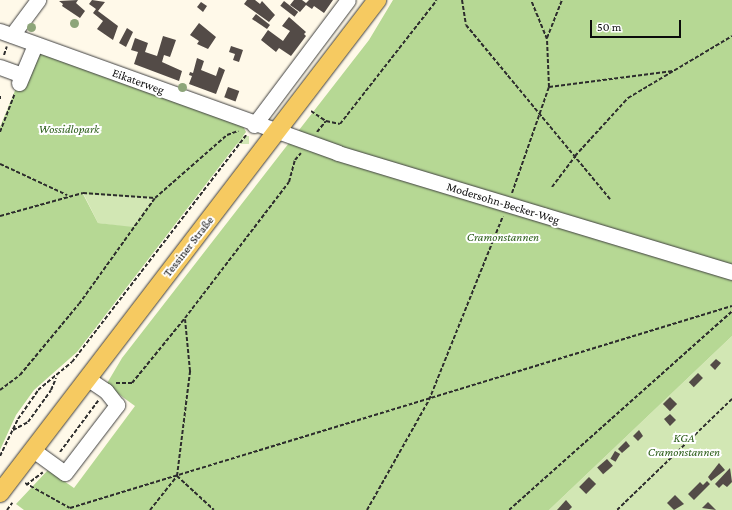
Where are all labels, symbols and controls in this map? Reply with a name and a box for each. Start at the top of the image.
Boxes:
scale bar [592,12,683,38]
text: 50 m [597,20,621,34]
street label: Eikaterweg [110,66,166,98]
park label: Wossidlopark [39,123,99,137]
street label: Modersohn-Becker-Weg [445,180,561,228]
street label: Tessiner Straße [161,214,217,280]
park label: Cramonstannen [467,231,539,245]
park label: KGA Cramonstannen [648,432,720,460]

